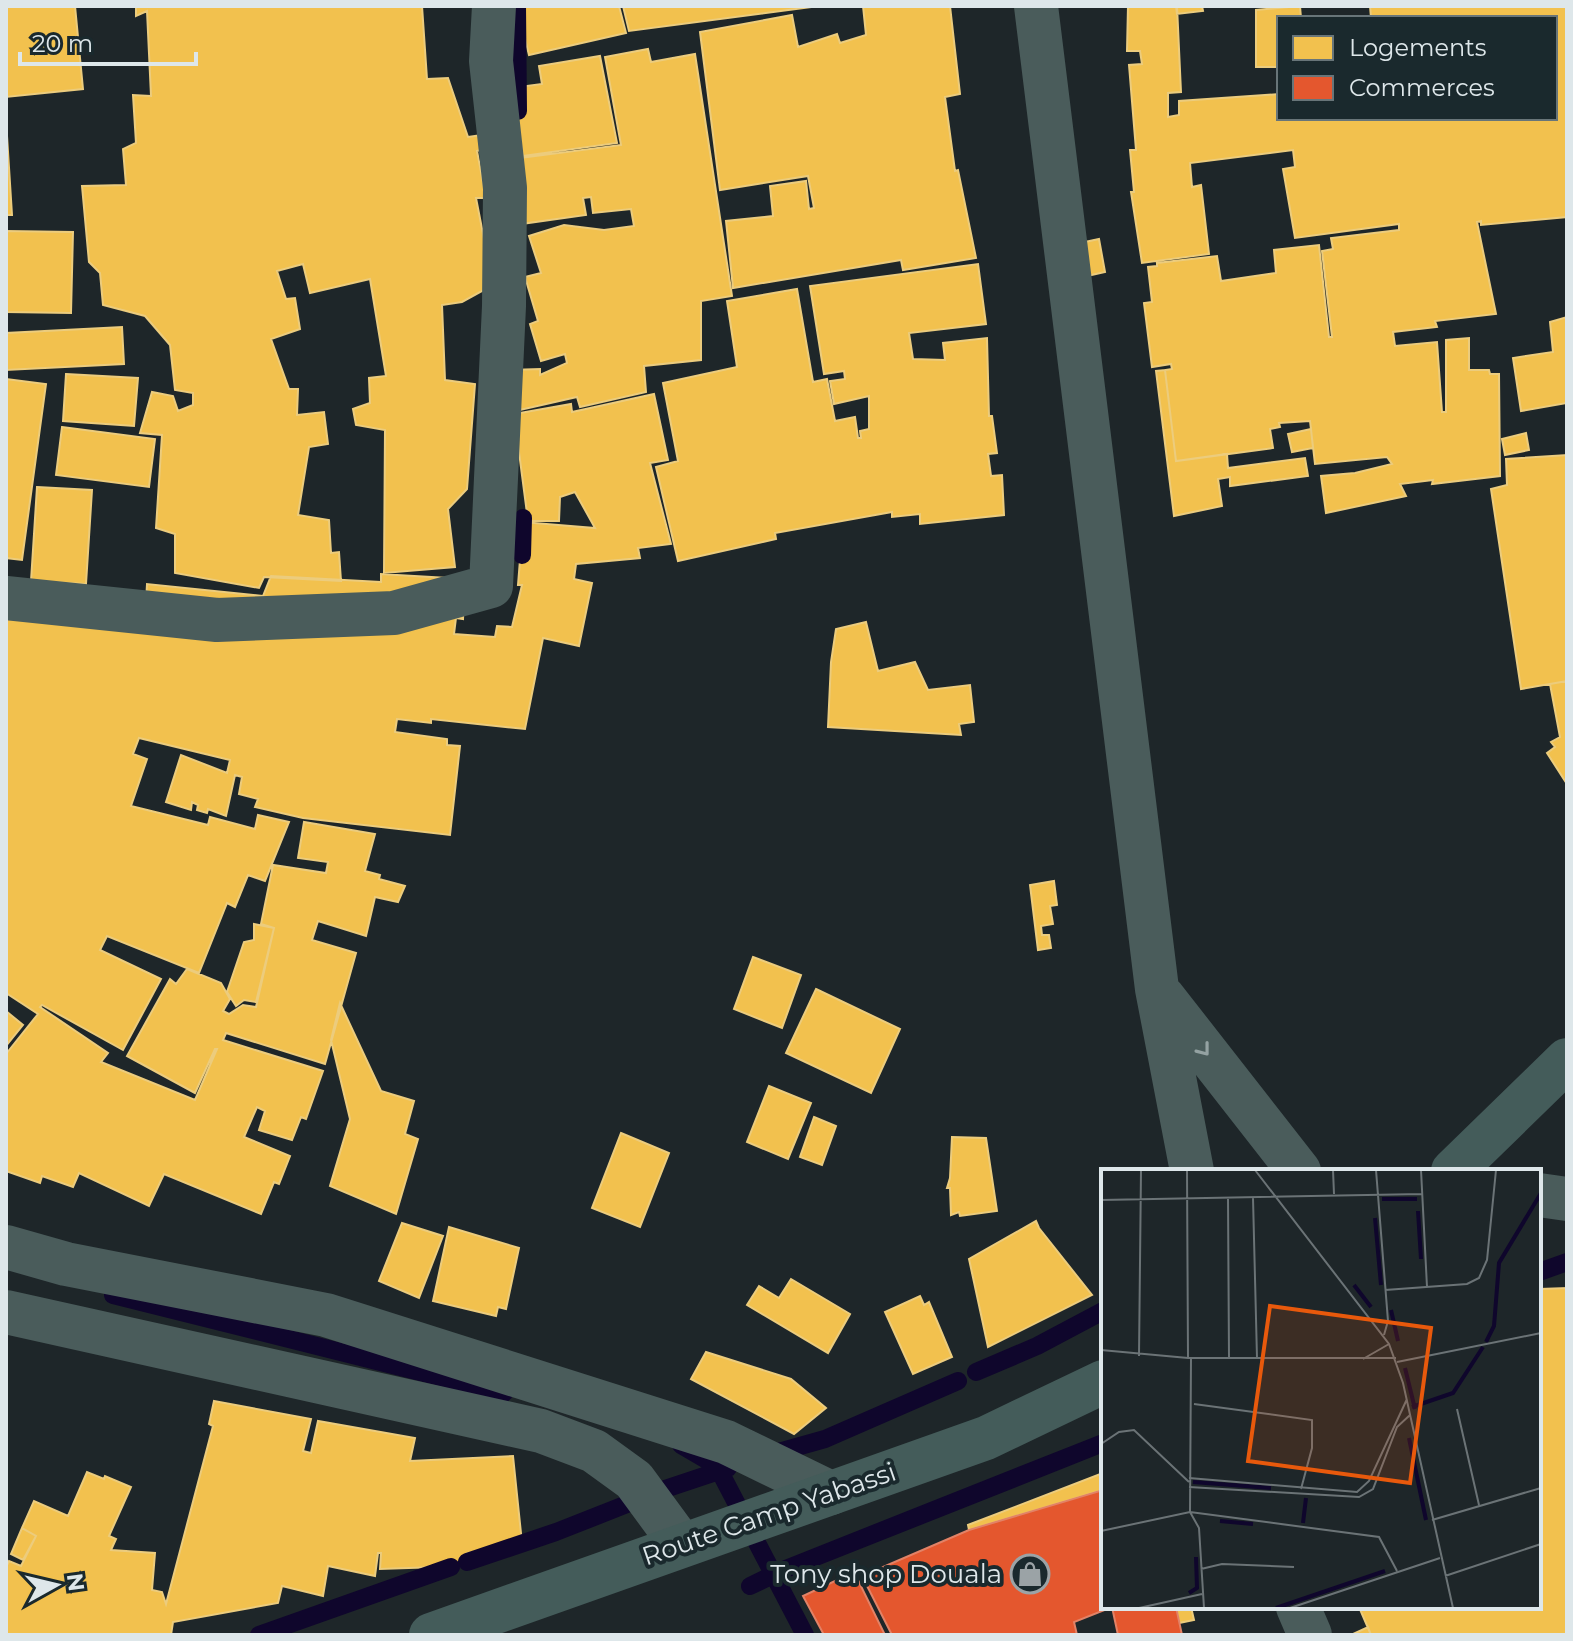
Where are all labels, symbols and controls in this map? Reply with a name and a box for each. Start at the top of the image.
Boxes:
scale bar [20,16,196,66]
legend [1277,16,1557,120]
text: 20 m [32,29,93,58]
text: Logements [1349,33,1487,62]
text: Commerces [1349,73,1495,102]
one-way arrow [1195,1041,1209,1056]
inset map [1101,1169,1541,1609]
street label: Route Camp Yabassi [638,1456,900,1572]
north arrow [16,1545,96,1625]
shop icon: Tony shop Douala [1009,1553,1051,1595]
place label: Tony shop Douala [770,1558,1002,1590]
text: N [61,1572,90,1593]

